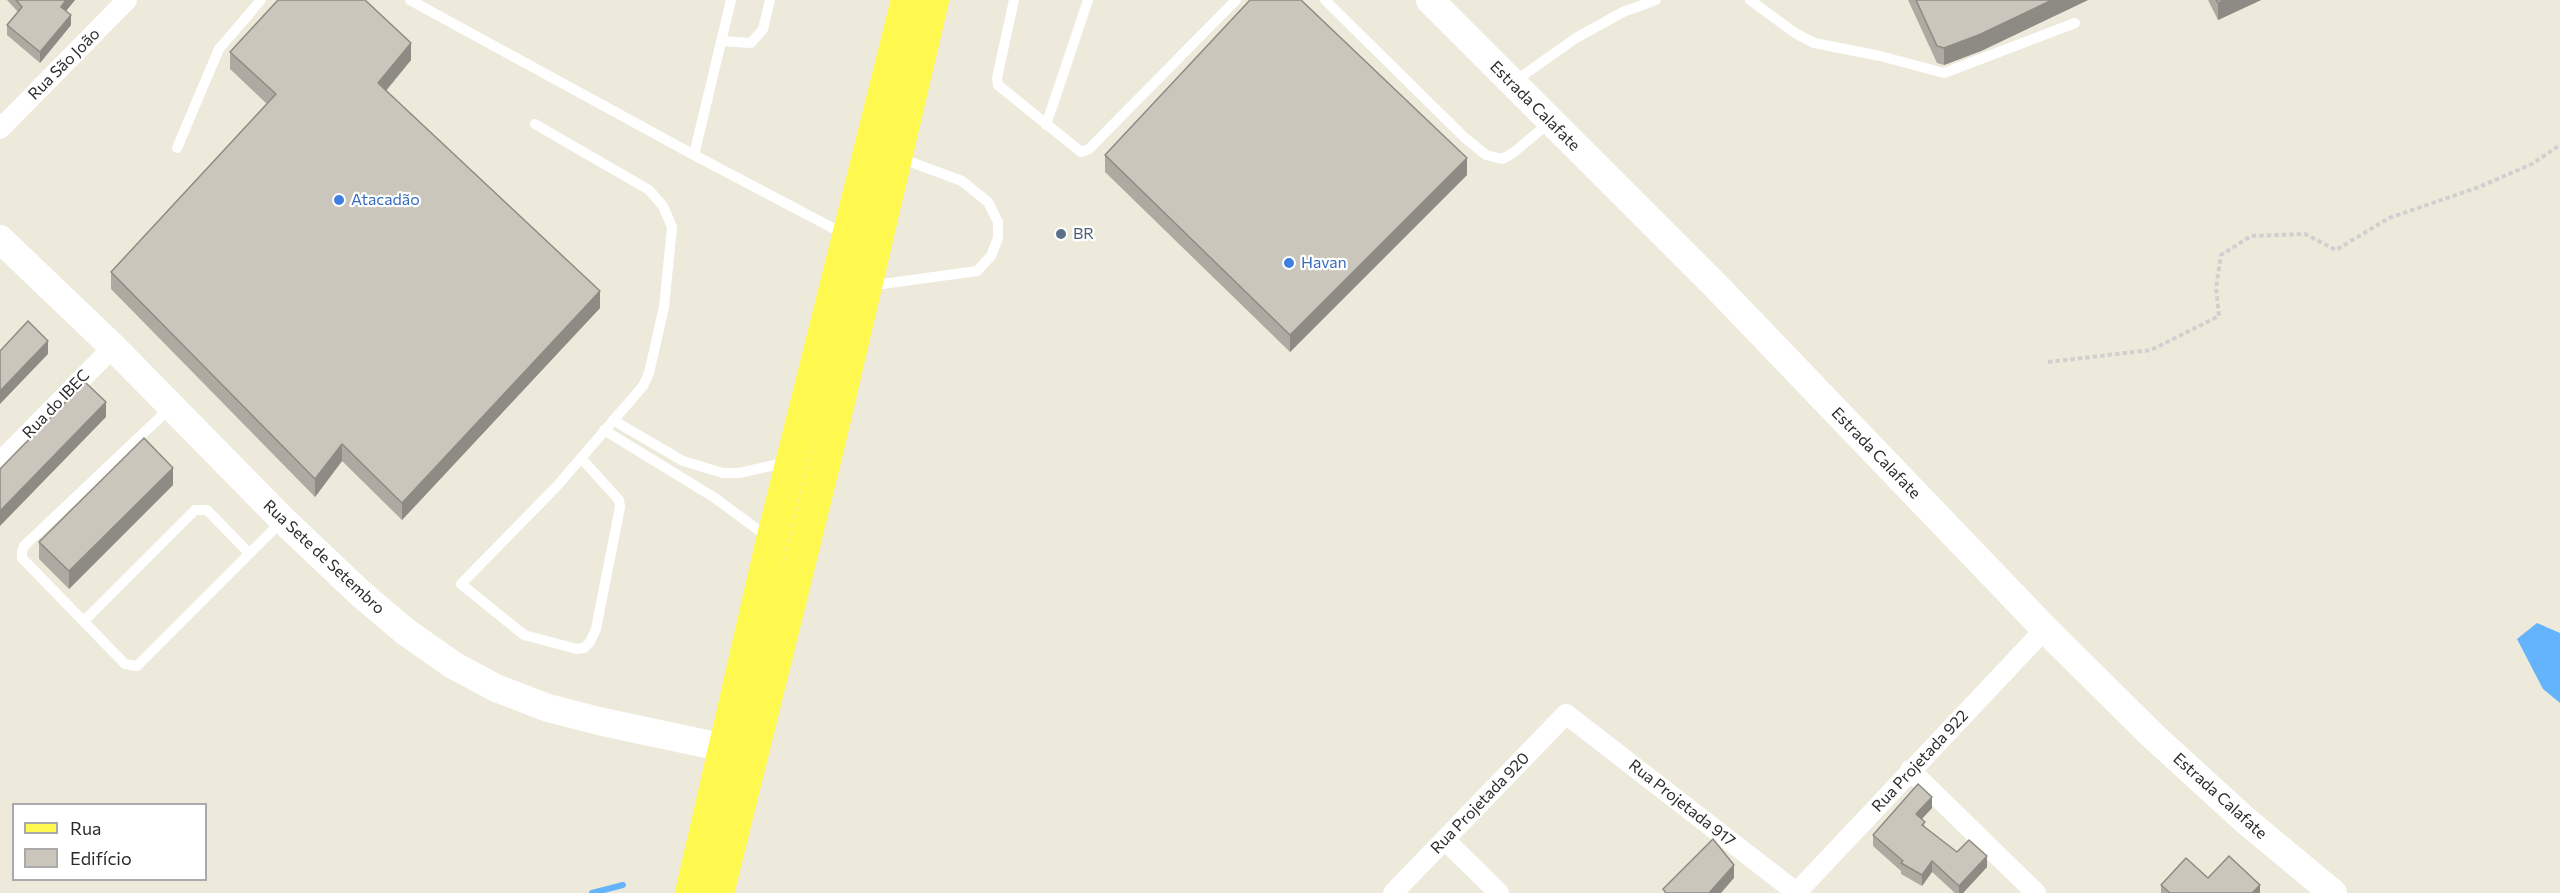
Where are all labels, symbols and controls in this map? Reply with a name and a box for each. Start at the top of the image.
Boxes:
street label: Rua São João [24,24,104,104]
street label: Estrada Calafate [1486,57,1584,155]
place label: Atacadão [351,190,420,210]
marker: Atacadão [332,193,346,207]
place label: BR [1073,224,1094,244]
marker: BR [1054,227,1068,241]
place label: Havan [1301,253,1347,273]
marker: Havan [1282,256,1296,270]
street label: Rua do IBEC [18,366,94,442]
street label: Estrada Calafate [1828,403,1924,503]
street label: Rua Sete de Setembro [259,496,389,618]
street label: Rua Projetada 922 [1868,706,1972,816]
street label: Rua Projetada 920 [1427,748,1533,858]
street label: Estrada Calafate [2169,749,2271,843]
street label: Rua Projetada 917 [1625,756,1739,850]
legend [12,803,207,881]
text: Rua [70,817,101,839]
text: Edifício [70,847,132,869]

